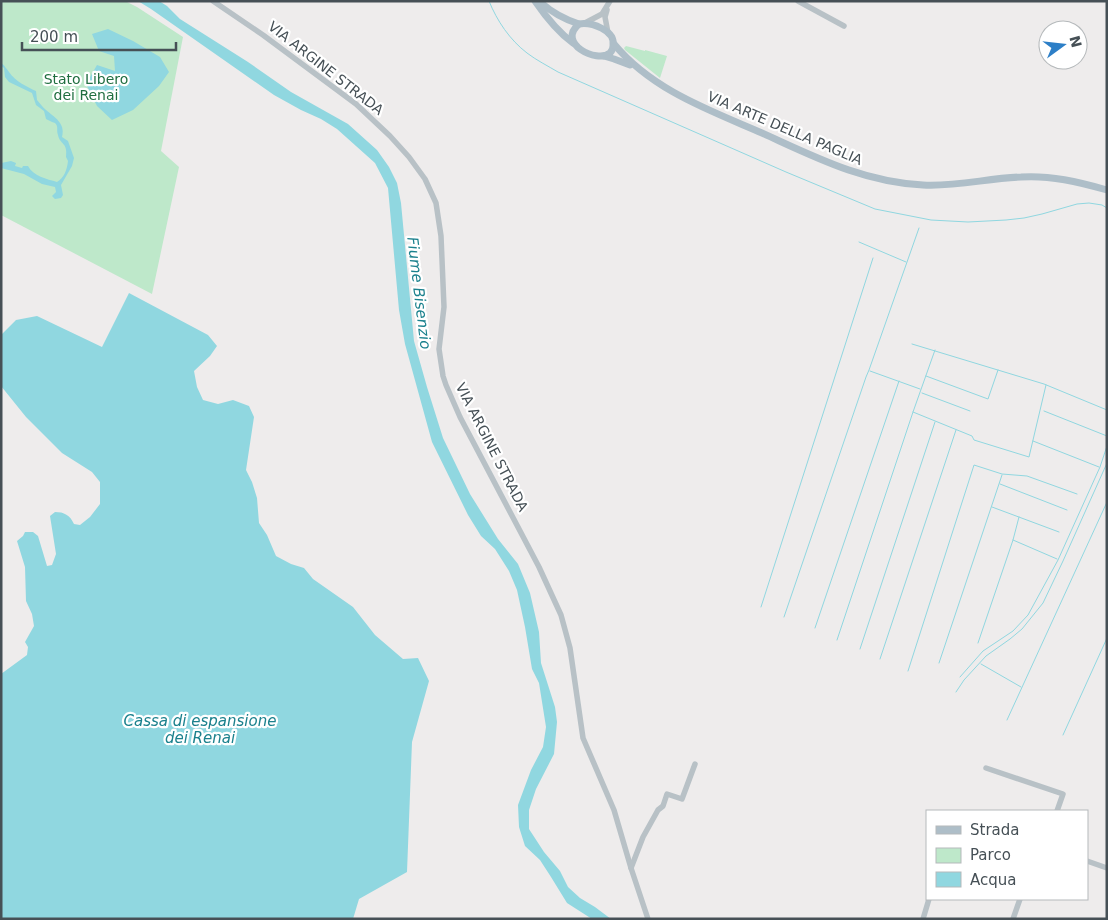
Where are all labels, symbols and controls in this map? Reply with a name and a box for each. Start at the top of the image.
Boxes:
street label: VIA ARGINE STRADA [265,18,387,118]
scale bar [22,20,176,52]
north arrow [1038,20,1088,70]
text: 200 m [30,28,78,46]
text: N [1066,34,1085,49]
park label: Stato Libero dei Renai [44,71,128,103]
street label: VIA ARTE DELLA PAGLIA [705,88,865,168]
water label: Fiume Bisenzio [403,236,435,350]
street label: VIA ARGINE STRADA [453,380,532,514]
water label: Cassa di espansione dei Renai [124,712,276,747]
legend [926,810,1088,900]
text: Strada [970,821,1019,839]
text: Parco [970,846,1011,864]
text: Acqua [970,871,1016,889]

